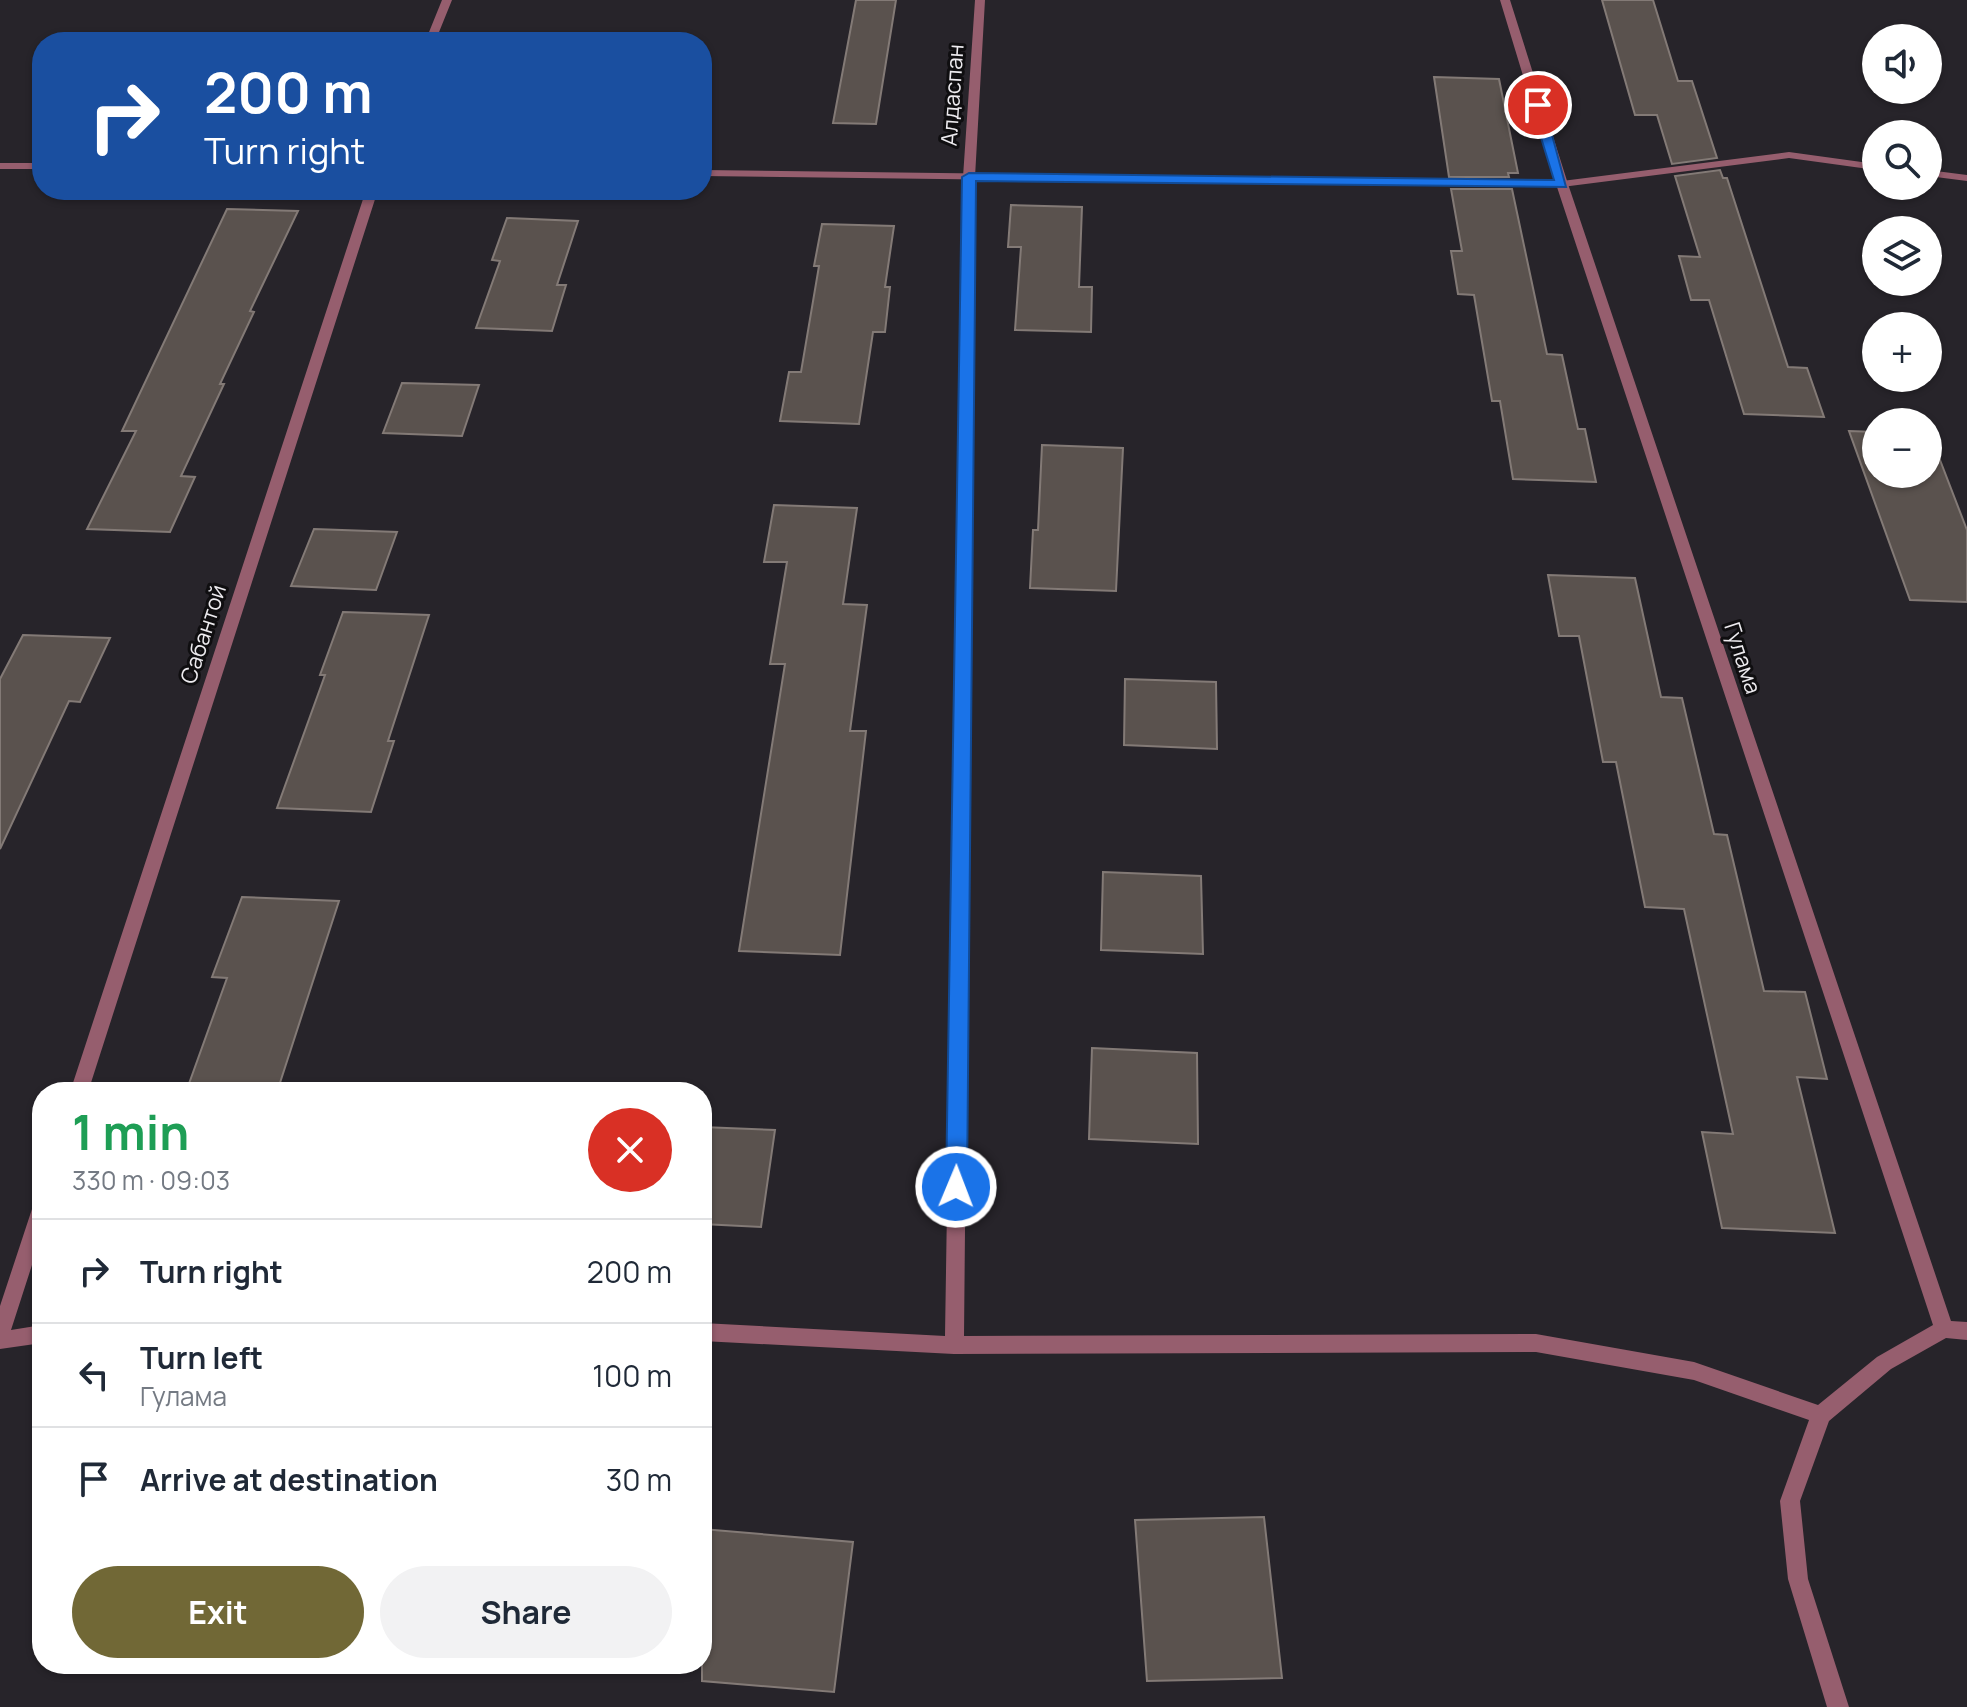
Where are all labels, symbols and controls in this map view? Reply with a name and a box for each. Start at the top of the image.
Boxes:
map controls [1862,24,1942,488]
button: sound [1862,24,1942,104]
street label: Алдаспан [933,43,971,147]
text: 200 m [204,53,373,130]
icon: right [72,64,176,168]
pin [1504,71,1572,139]
icon: arrive [1516,83,1560,127]
button: search [1862,120,1942,200]
text: Turn right [204,126,365,175]
button: layers [1862,216,1942,296]
button: + [1862,312,1942,392]
button: − [1862,408,1942,488]
street label: Сабантой [173,581,233,687]
street label: Гулама [1717,618,1769,698]
text: 1 min [72,1099,189,1164]
button: close [588,1108,672,1192]
position arrow [914,1145,998,1229]
text: 330 m · 09:03 [72,1162,230,1198]
icon: right [72,1249,116,1293]
text: Turn right [140,1251,283,1292]
text: 200 m [587,1251,672,1292]
text: Turn left [140,1337,263,1378]
icon: left [72,1353,116,1397]
text: 100 m [592,1355,672,1396]
text: Гулама [140,1378,227,1414]
icon: arrive [72,1457,116,1501]
text: Arrive at destination [140,1459,438,1500]
text: 30 m [606,1459,672,1500]
button: Exit [72,1566,364,1658]
button: Share [380,1566,672,1658]

